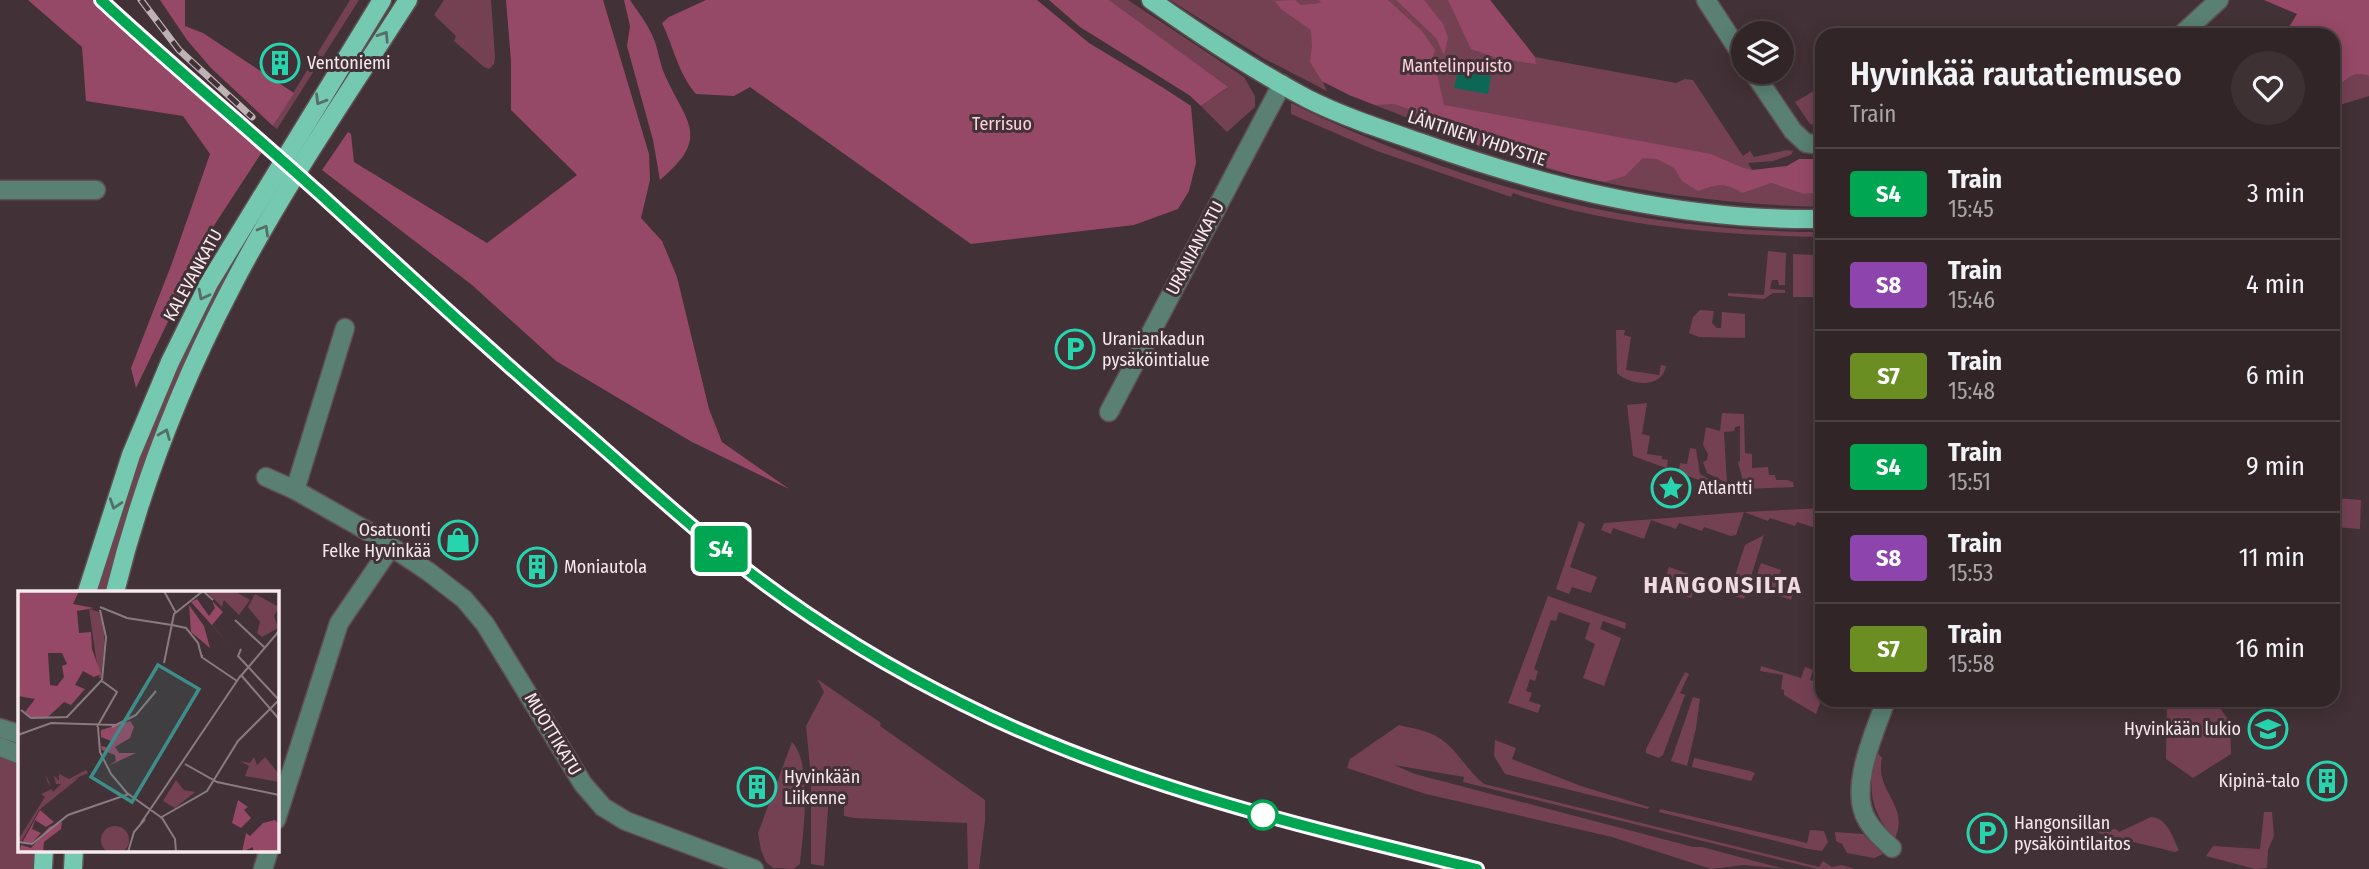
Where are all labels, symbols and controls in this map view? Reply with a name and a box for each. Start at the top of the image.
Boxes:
map controls [1731,21,1794,84]
button: layers [1731,21,1794,84]
one-way arrow [376,31,389,44]
building icon: Ventoniemi [259,42,301,84]
button: heart [2231,51,2305,125]
place label: Ventoniemi [307,52,390,74]
text: Hyvinkää rautatiemuseo [1850,54,2182,94]
park label: Mantelinpuisto [1402,55,1512,77]
one-way arrow [316,92,329,105]
text: Train [1850,100,1896,128]
street label: LÄNTINEN YHDYSTIE [1405,105,1549,171]
park label: Terrisuo [972,113,1032,135]
text: Train [1948,164,2002,195]
text: 3 min [2247,178,2305,209]
text: S4 [1876,180,1901,208]
text: 15:45 [1948,195,1994,223]
street label: URANIANKATU [1161,197,1229,299]
one-way arrow [256,224,269,237]
street label: KALEVANKATU [159,225,227,325]
text: Train [1948,255,2002,286]
text: 4 min [2246,269,2305,300]
text: S8 [1876,271,1901,299]
text: 15:46 [1948,286,1995,314]
one-way arrow [198,288,212,300]
parking icon: Uraniankadun pysäköintialue [1054,328,1096,370]
place label: Uraniankadun pysäköintialue [1102,328,1210,371]
text: Train [1948,346,2002,377]
text: 6 min [2246,360,2305,391]
text: S7 [1877,362,1900,390]
text: 15:48 [1948,377,1995,405]
one-way arrow [156,429,170,441]
text: Train [1948,437,2002,468]
text: 9 min [2246,451,2305,482]
text: S4 [1876,453,1901,481]
place icon: Atlantti [1650,467,1692,509]
text: 15:51 [1948,468,1991,496]
place label: Atlantti [1698,477,1752,499]
one-way arrow [109,498,124,510]
place label: Osatuonti Felke Hyvinkää [322,519,431,562]
shop icon: Osatuonti Felke Hyvinkää [437,519,479,561]
line badge: S4 [690,526,752,572]
text: Train [1948,528,2002,559]
text: S4 [709,535,733,563]
text: 11 min [2239,542,2305,573]
text: S8 [1876,544,1901,572]
building icon: Moniautola [516,546,558,588]
place label: Moniautola [564,556,647,578]
text: 15:53 [1948,559,1993,587]
district label: HANGONSILTA [1644,571,1802,599]
inset map [18,591,278,852]
text: Train [1948,619,2002,650]
text: 16 min [2236,633,2305,664]
text: S7 [1877,635,1900,663]
text: 15:58 [1948,650,1995,678]
street label: MUOTTIKATU [520,689,586,779]
school or university icon: Hyvinkään lukio [2247,708,2289,750]
place label: Hyvinkään lukio [2124,718,2241,740]
building icon: Kipinä-talo [2306,760,2348,802]
building icon: Hyvinkään Liikenne [736,766,778,808]
place label: Hyvinkään Liikenne [784,766,860,809]
place label: Kipinä-talo [2219,770,2300,792]
unlabelled marker [1248,800,1278,830]
parking icon: Hangonsillan pysäköintilaitos [1966,812,2008,854]
place label: Hangonsillan pysäköintilaitos [2014,812,2131,855]

